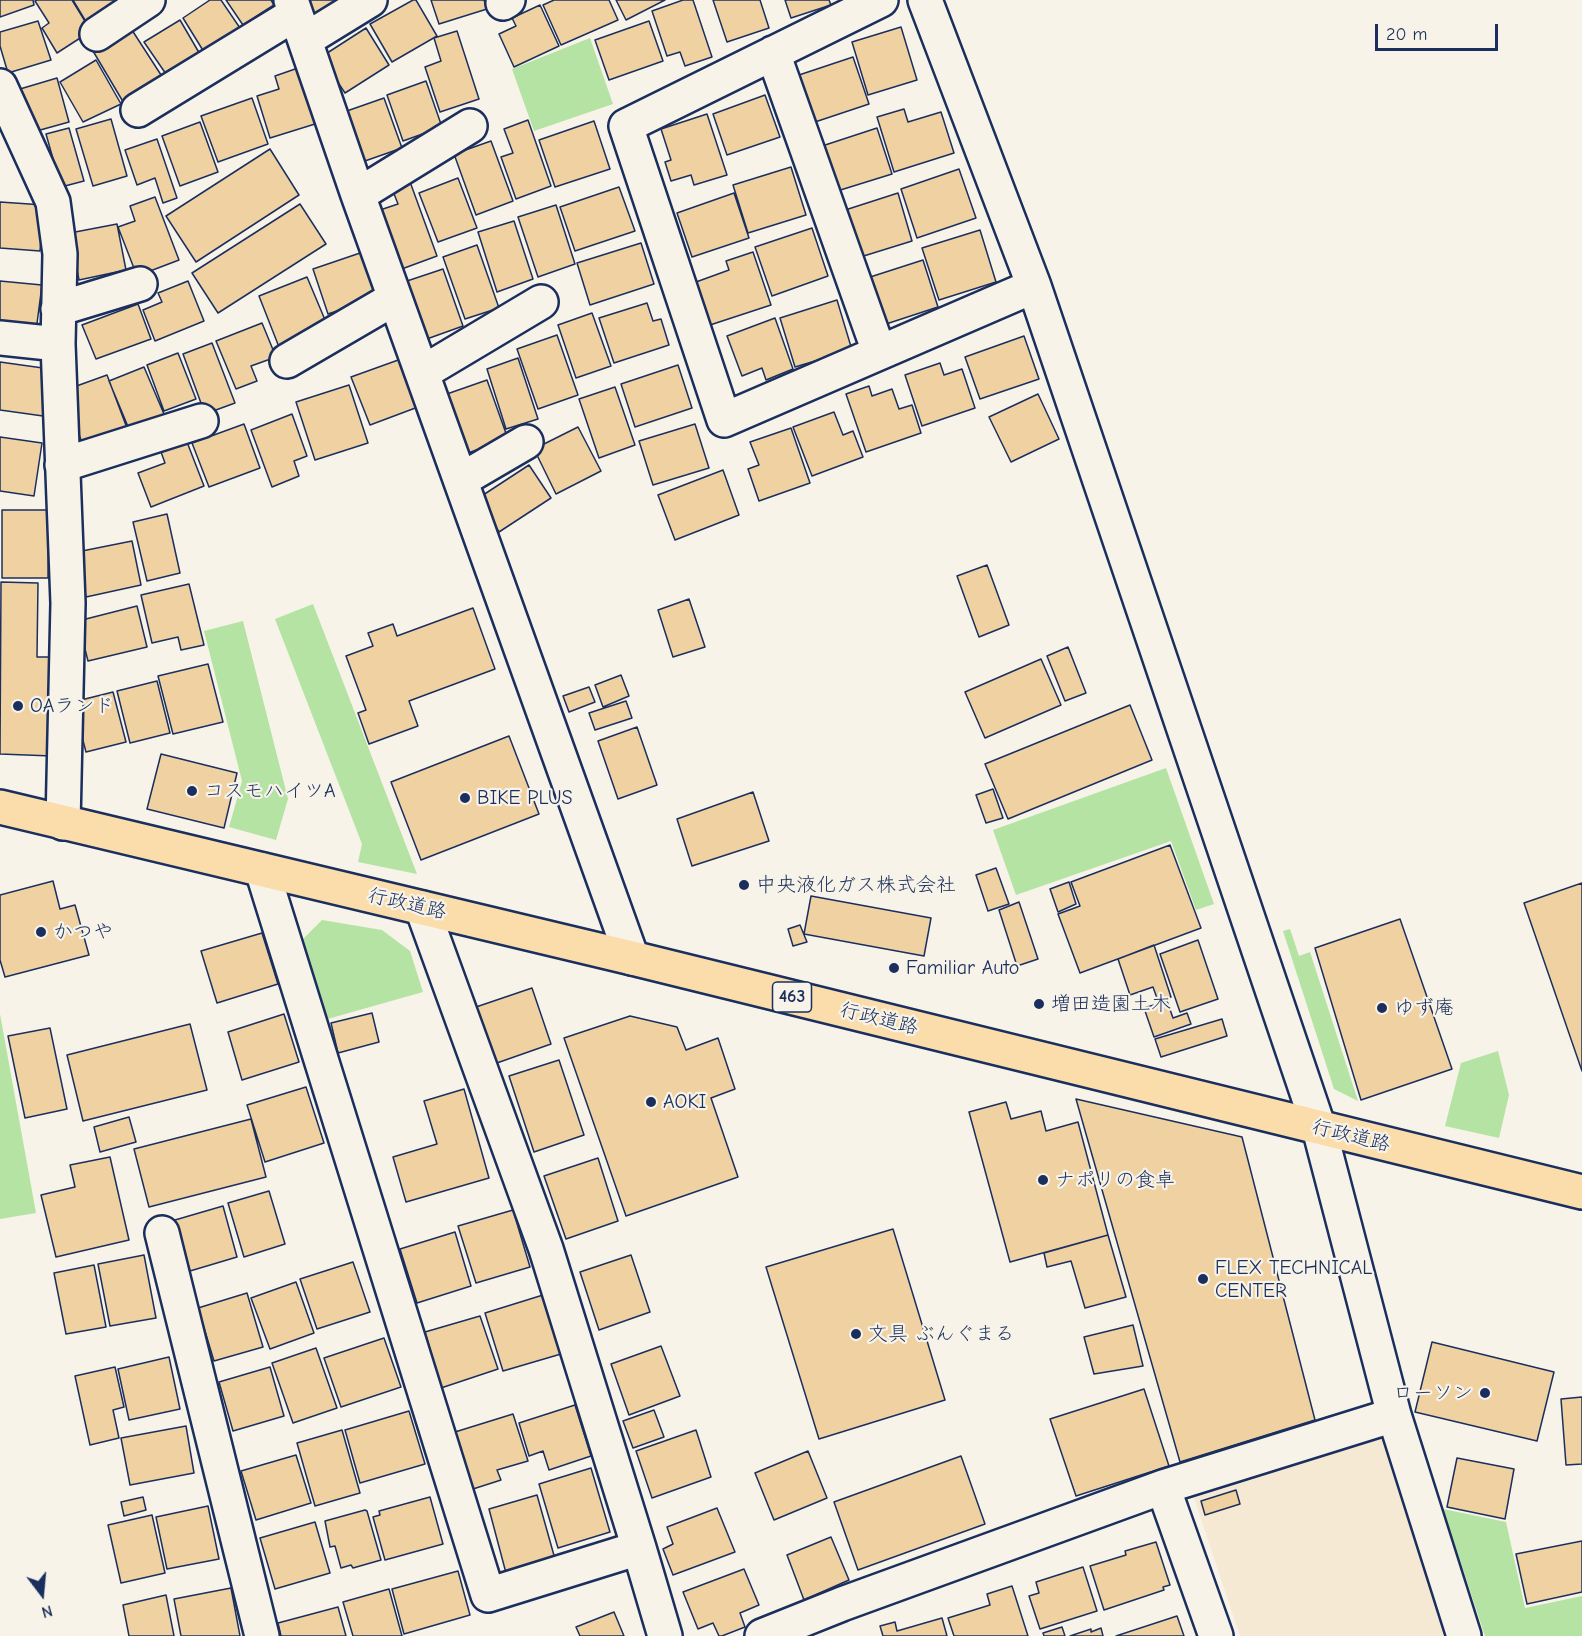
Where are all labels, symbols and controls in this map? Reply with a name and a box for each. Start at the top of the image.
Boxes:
scale bar [1378,12,1501,50]
text: 20 m [1386,24,1427,45]
place label: OAランド [30,694,114,718]
marker: OAランド [11,699,25,713]
place label: コスモハイツA [204,779,336,803]
marker: コスモハイツA [185,784,199,798]
place label: BIKE PLUS [477,786,573,810]
marker: BIKE PLUS [458,791,472,805]
place label: 中央液化ガス株式会社 [756,873,956,897]
marker: 中央液化ガス株式会社 [737,878,751,892]
street label: 行政道路 [365,883,449,925]
place label: かつや [53,920,113,944]
marker: かつや [34,925,48,939]
place label: Familiar Auto [906,956,1019,980]
marker: Familiar Auto [887,961,901,975]
road number: 463 [772,982,812,1012]
place label: 増田造園土木 [1051,992,1171,1016]
place label: ゆず庵 [1394,996,1454,1020]
marker: 増田造園土木 [1032,997,1046,1011]
street label: 行政道路 [837,998,921,1040]
marker: ゆず庵 [1375,1001,1389,1015]
place label: AOKI [663,1090,706,1114]
marker: AOKI [644,1095,658,1109]
street label: 行政道路 [1309,1115,1393,1157]
place label: ナポリの食卓 [1055,1168,1175,1192]
marker: ナポリの食卓 [1036,1173,1050,1187]
place label: FLEX TECHNICAL CENTER [1215,1256,1372,1303]
marker: FLEX TECHNICAL CENTER [1196,1272,1210,1286]
place label: 文具 ぶんぐまる [868,1322,1015,1346]
marker: 文具 ぶんぐまる [849,1327,863,1341]
place label: ローソン [1393,1381,1473,1405]
marker: ローソン [1478,1386,1492,1400]
north arrow [12,1564,72,1624]
text: N [39,1601,54,1621]

